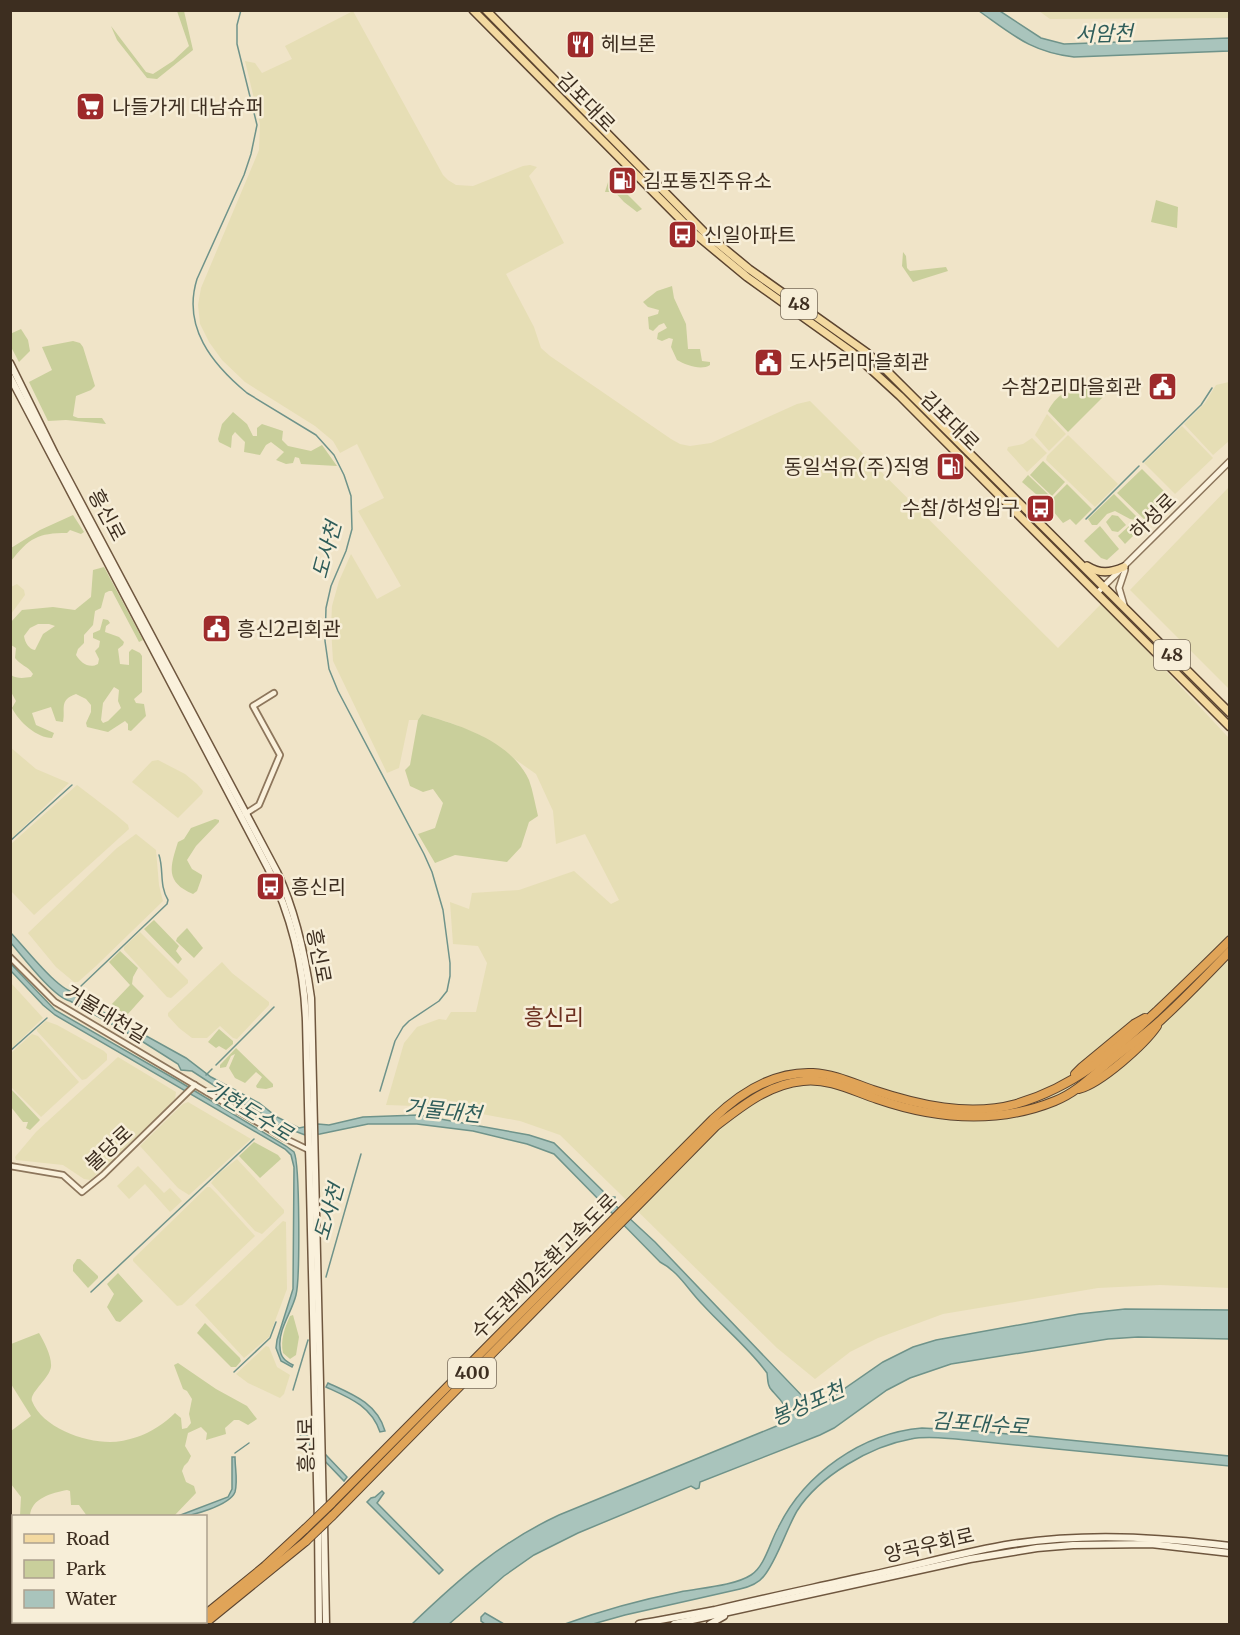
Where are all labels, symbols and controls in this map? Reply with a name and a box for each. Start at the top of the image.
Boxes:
water label: 서암천 [1075,19,1136,48]
restaurant icon: 헤브론 [564,28,596,60]
place label: 헤브론 [601,31,656,56]
street label: 김포대로 [552,66,621,137]
supermarket icon: 나들가게 대남슈퍼 [75,91,107,123]
place label: 나들가게 대남슈퍼 [112,94,264,119]
fuel station icon: 김포통진주유소 [606,165,638,197]
place label: 김포통진주유소 [643,168,772,193]
bus stop icon: 신일아파트 [667,219,699,251]
place label: 신일아파트 [704,222,796,247]
road number: 48 [781,289,817,319]
public building icon: 도사5리마을회관 [752,346,784,378]
place label: 도사5리마을회관 [789,349,930,374]
public building icon: 수참2리마을회관 [1147,371,1179,403]
place label: 수참2리마을회관 [1001,374,1142,399]
street label: 김포대로 [915,386,985,456]
fuel station icon: 동일석유(주)직영 [935,451,967,483]
place label: 동일석유(주)직영 [784,454,930,479]
street label: 흥신로 [83,485,131,545]
street label: 하성로 [1124,487,1181,544]
bus stop icon: 수참/하성입구 [1025,492,1057,524]
place label: 수참/하성입구 [902,495,1020,520]
water label: 도사천 [306,516,348,581]
public building icon: 흥신2리회관 [200,613,232,645]
place label: 흥신2리회관 [237,616,341,641]
road number: 48 [1154,640,1190,670]
bus stop icon: 흥신리 [254,871,286,903]
place label: 흥신리 [291,874,346,899]
street label: 흥신로 [302,926,337,985]
street label: 거물대천길 [60,979,152,1048]
district label: 흥신리 [524,1003,584,1031]
water label: 가현도수로 [201,1074,299,1148]
water label: 거물대천 [403,1093,486,1128]
street label: 불당로 [80,1120,137,1176]
water label: 도사천 [308,1178,350,1243]
street label: 수도권제2순환고속도로 [466,1188,622,1344]
road number: 400 [448,1358,496,1388]
water label: 봉성포천 [767,1374,851,1432]
water label: 김포대수로 [931,1407,1031,1440]
street label: 흥신로 [293,1417,318,1473]
legend [12,1515,207,1623]
street label: 양곡우회로 [881,1522,977,1567]
text: Road [66,1527,110,1550]
text: Park [66,1557,107,1580]
text: Water [65,1587,117,1610]

